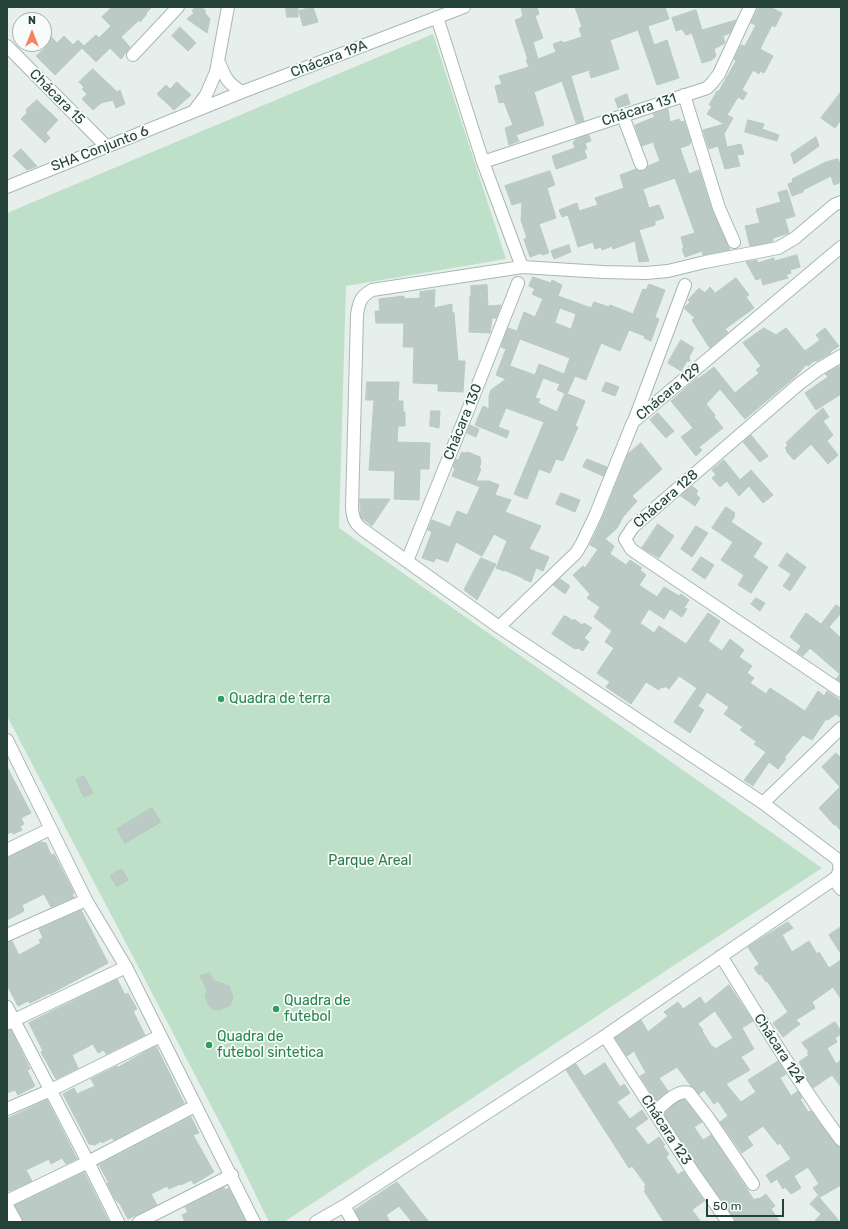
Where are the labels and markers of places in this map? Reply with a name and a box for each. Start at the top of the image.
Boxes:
place label: Quadra de terra [229,691,330,707]
marker: Quadra de terra [216,694,226,704]
place label: Quadra de futebol [284,993,350,1026]
marker: Quadra de futebol [271,1004,281,1014]
place label: Quadra de futebol sintetica [217,1029,324,1062]
marker: Quadra de futebol sintetica [204,1040,214,1050]

